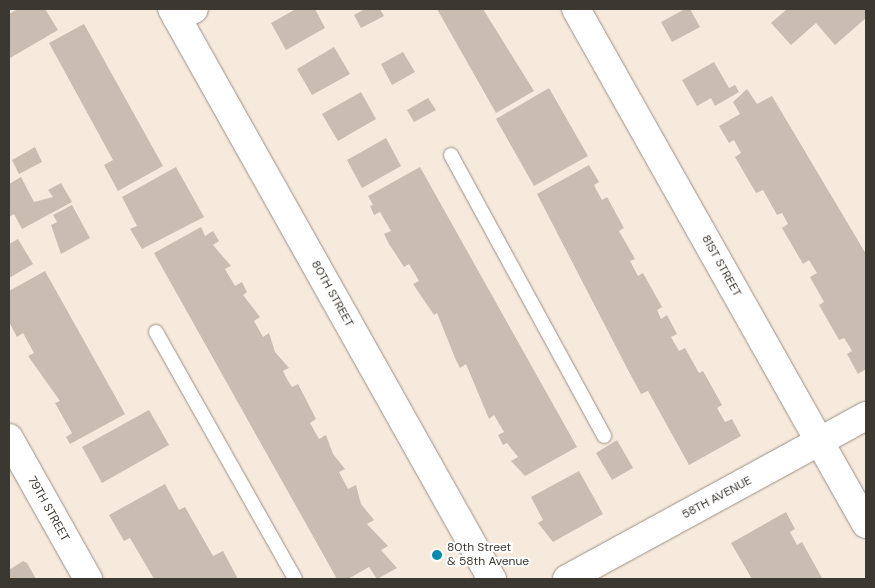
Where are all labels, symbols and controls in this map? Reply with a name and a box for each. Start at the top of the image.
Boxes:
street label: 81ST STREET [698,233,744,299]
street label: 80TH STREET [308,258,356,330]
street label: 79TH STREET [24,474,72,544]
street label: 58TH AVENUE [680,474,754,522]
place label: 80th Street & 58th Avenue [447,541,529,569]
marker: 80th Street & 58th Avenue [431,549,443,561]

